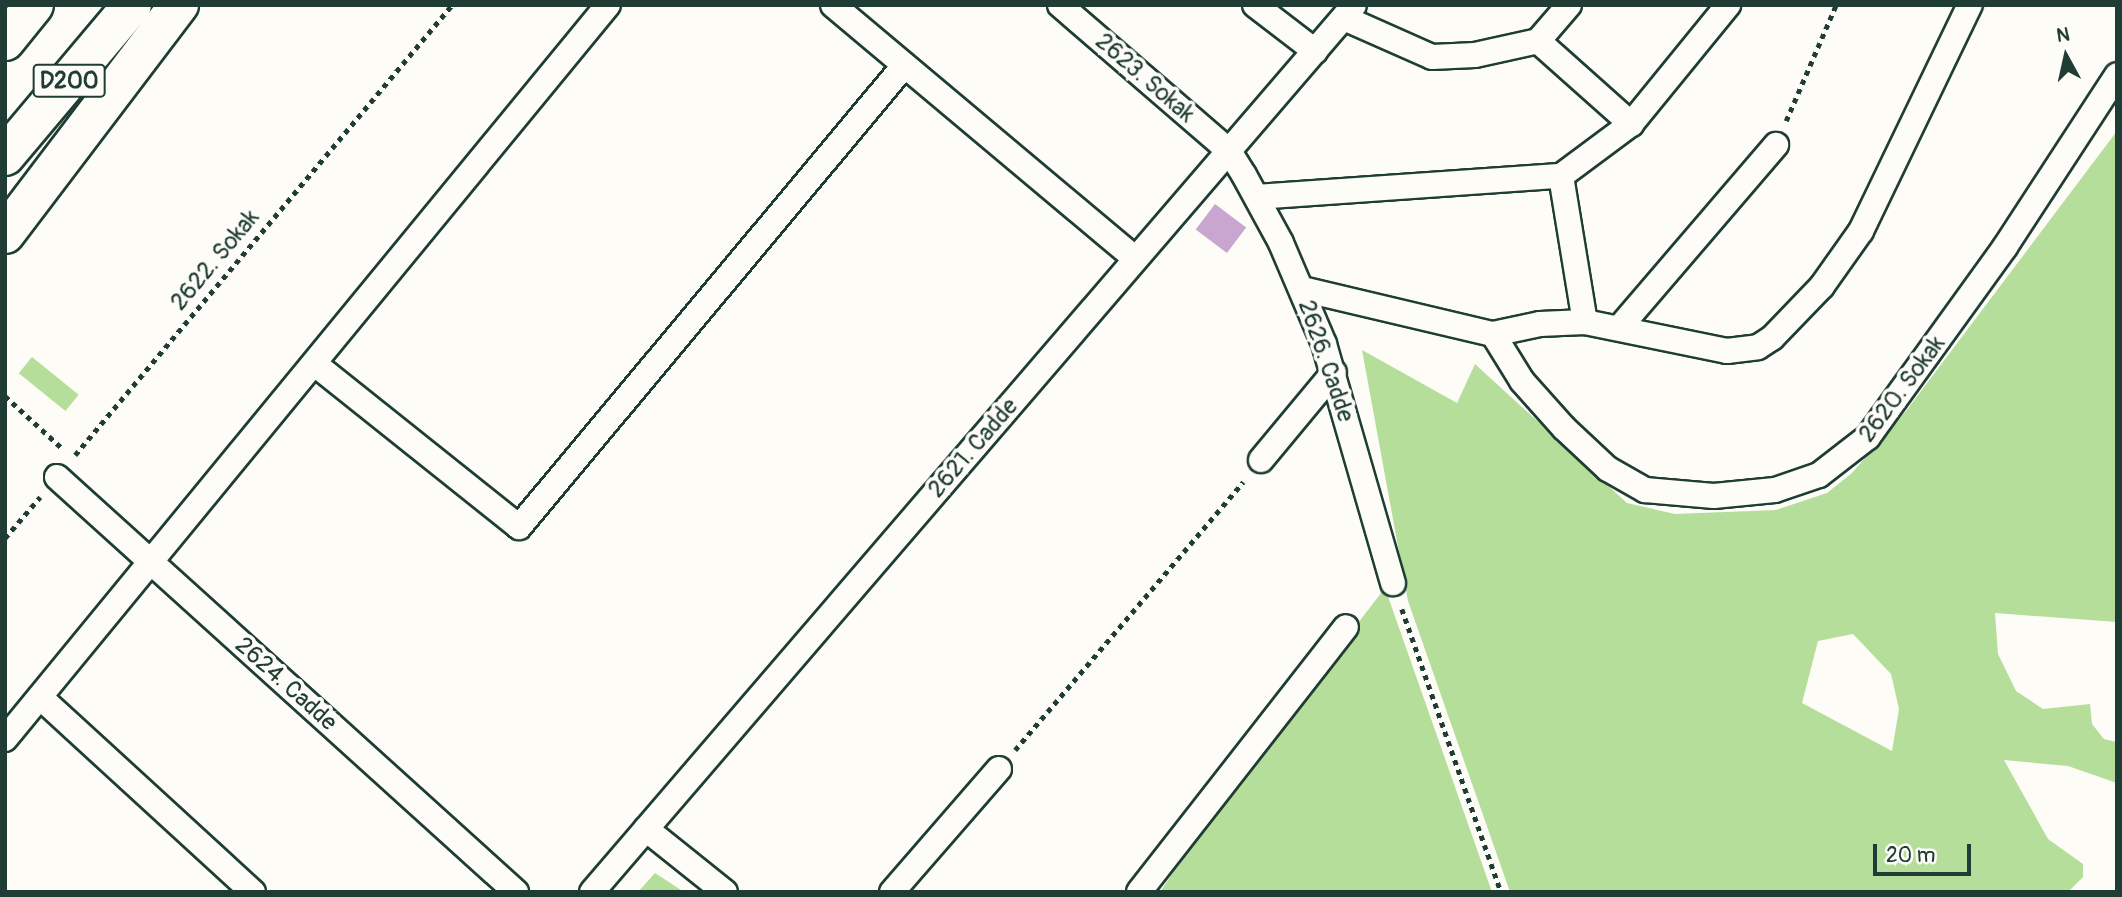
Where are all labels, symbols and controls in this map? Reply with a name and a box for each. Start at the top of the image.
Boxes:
north arrow [2031,21,2101,91]
text: N [2055,22,2071,48]
street label: 2623. Sokak [1090,27,1200,129]
road number: D200 [32,61,106,100]
street label: 2622. Sokak [165,204,265,316]
street label: 2626. Cadde [1292,296,1360,426]
street label: 2620. Sokak [1853,330,1951,448]
street label: 2621. Cadde [922,392,1024,504]
street label: 2624. Cadde [229,631,343,737]
scale bar [1877,830,1975,874]
text: 20 m [1886,842,1935,869]

